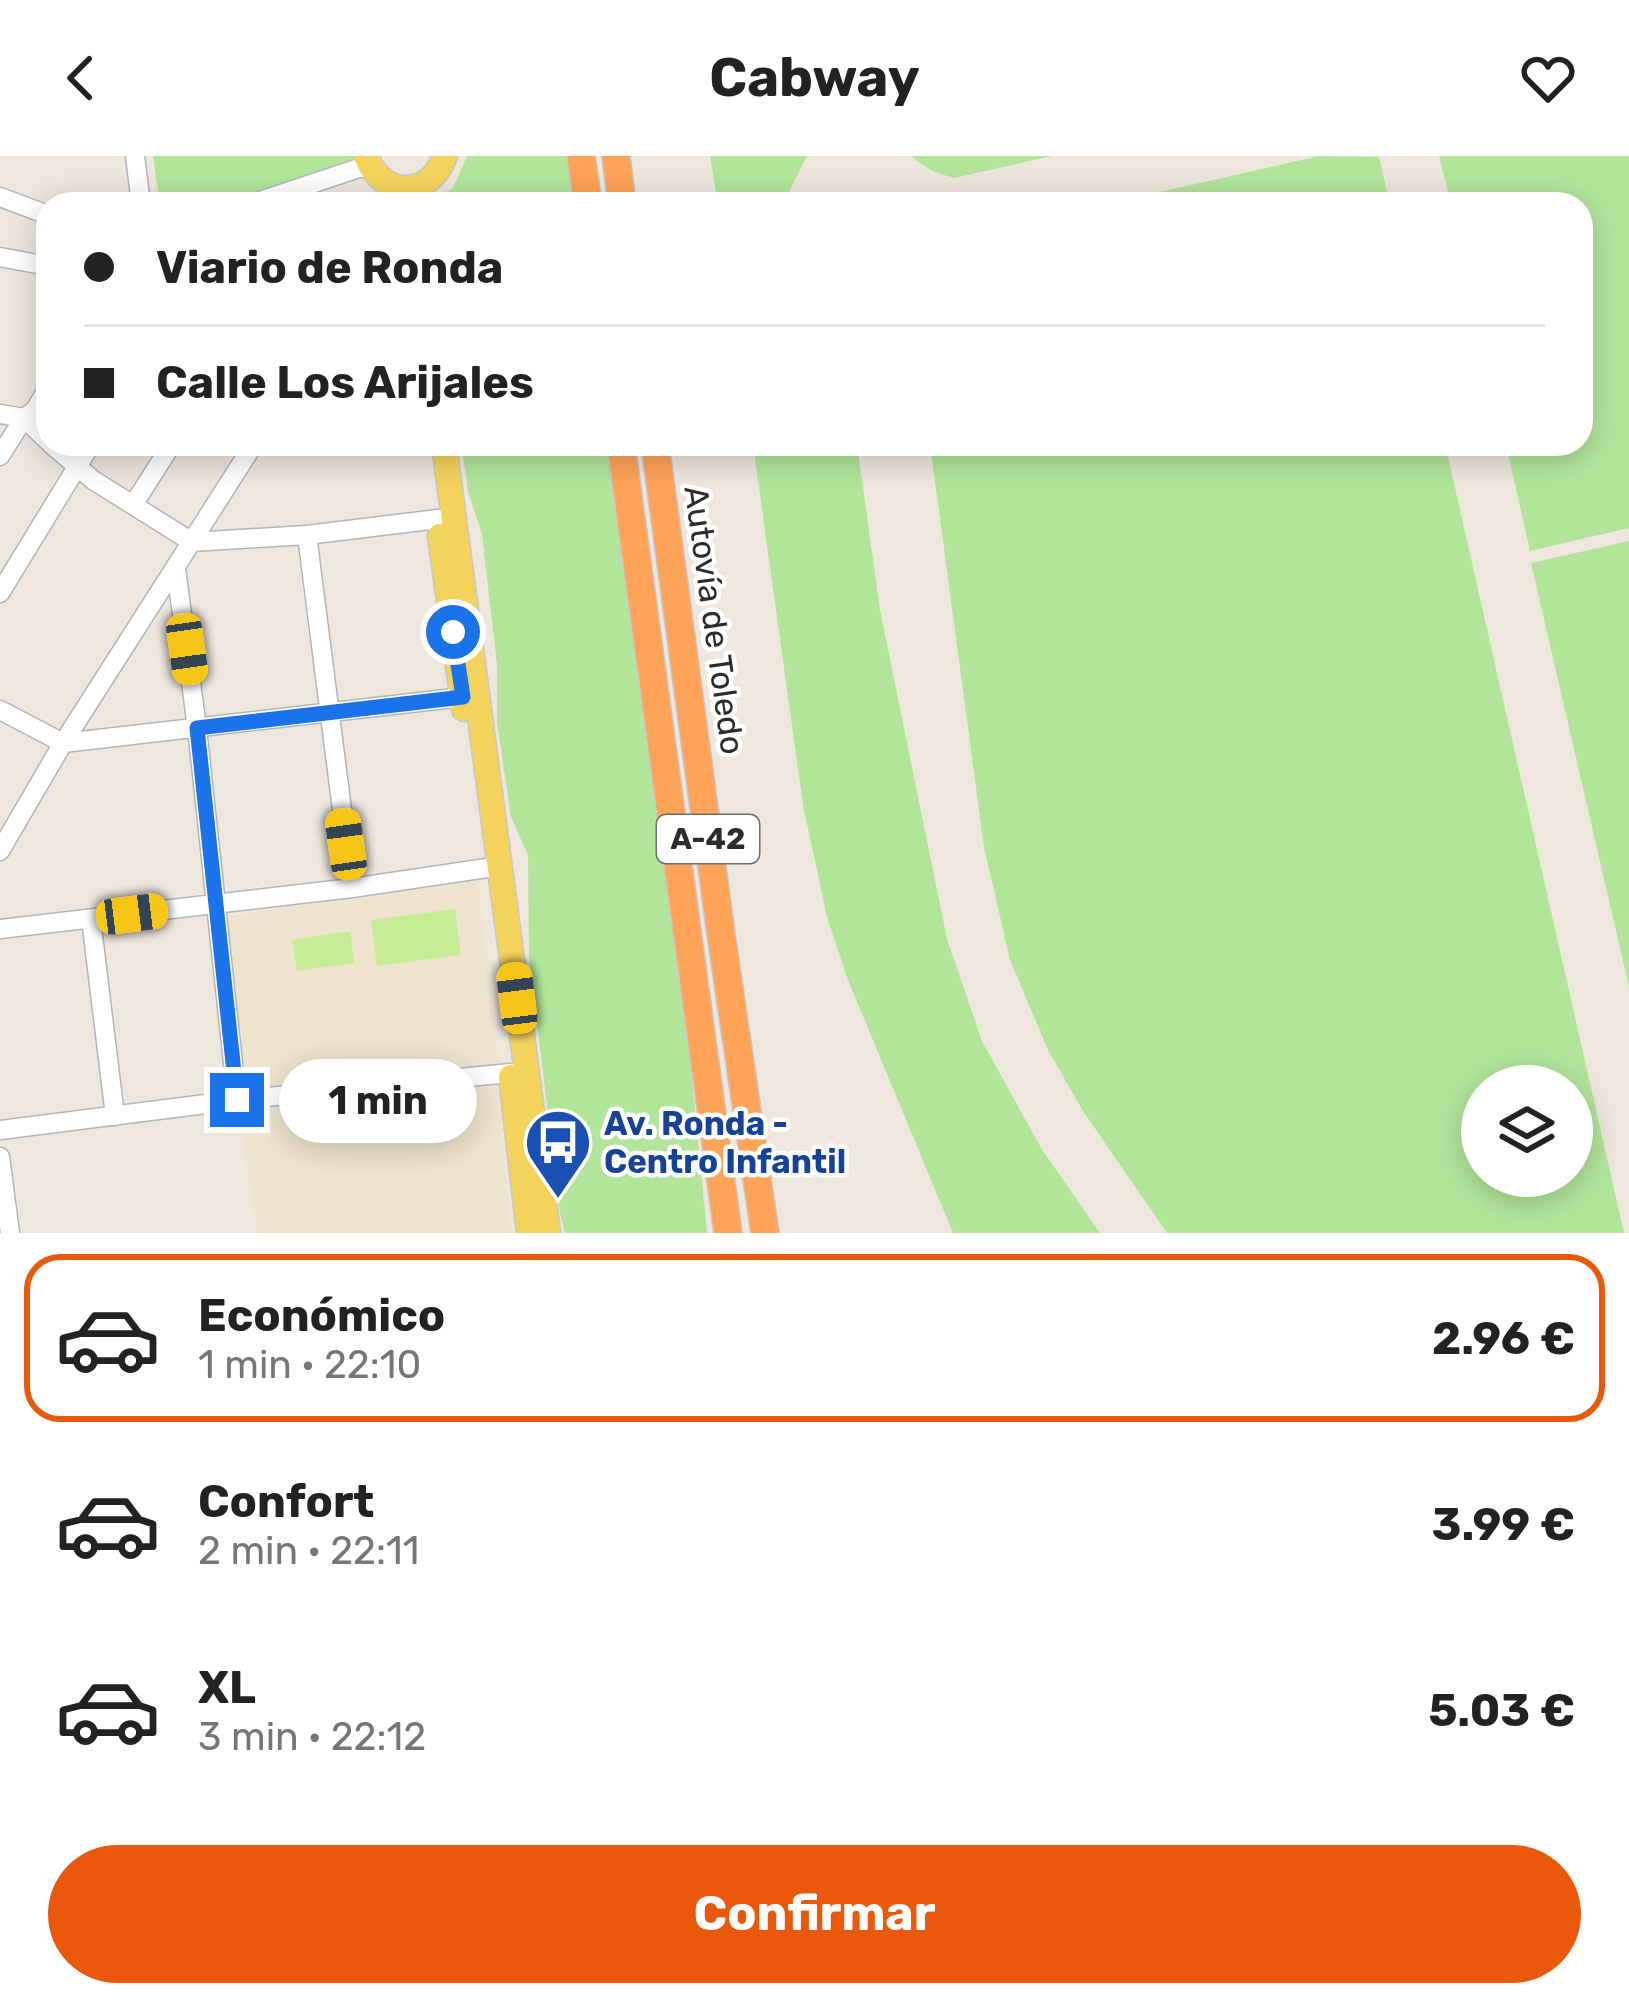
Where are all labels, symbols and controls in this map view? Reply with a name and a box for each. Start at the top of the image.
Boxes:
icon: back [48,45,114,111]
icon: heart [1515,45,1581,111]
text: Cabway [709,46,920,110]
text: Viario de Ronda [156,241,503,294]
text: Calle Los Arijales [156,356,534,409]
street label: Autovía de Toledo [676,483,753,757]
route start [426,605,480,659]
car [164,611,210,687]
car [323,806,369,882]
road number: A-42 [657,815,759,863]
car [94,892,170,936]
car [495,960,539,1036]
callout: 1 min [279,1058,477,1142]
map controls [1461,1065,1593,1197]
button: layers [1461,1065,1593,1197]
route end [210,1073,264,1127]
text: 1 min [328,1078,428,1124]
place label: Av. Ronda - Centro Infantil [604,1104,846,1181]
bus stop icon: Av. Ronda - Centro Infantil [523,1107,593,1201]
icon: car [54,1284,162,1392]
text: Económico [198,1289,445,1342]
text: 2.96 € [1432,1312,1575,1365]
text: 1 min · 22:10 [198,1342,421,1388]
icon: car [54,1470,162,1578]
text: Confort [198,1475,374,1528]
text: 3.99 € [1432,1498,1575,1551]
text: 2 min · 22:11 [198,1528,419,1574]
icon: car [54,1656,162,1764]
text: XL [198,1661,256,1714]
text: 5.03 € [1428,1684,1575,1737]
text: 3 min · 22:12 [198,1714,426,1760]
button: Confirmar [48,1845,1581,1983]

